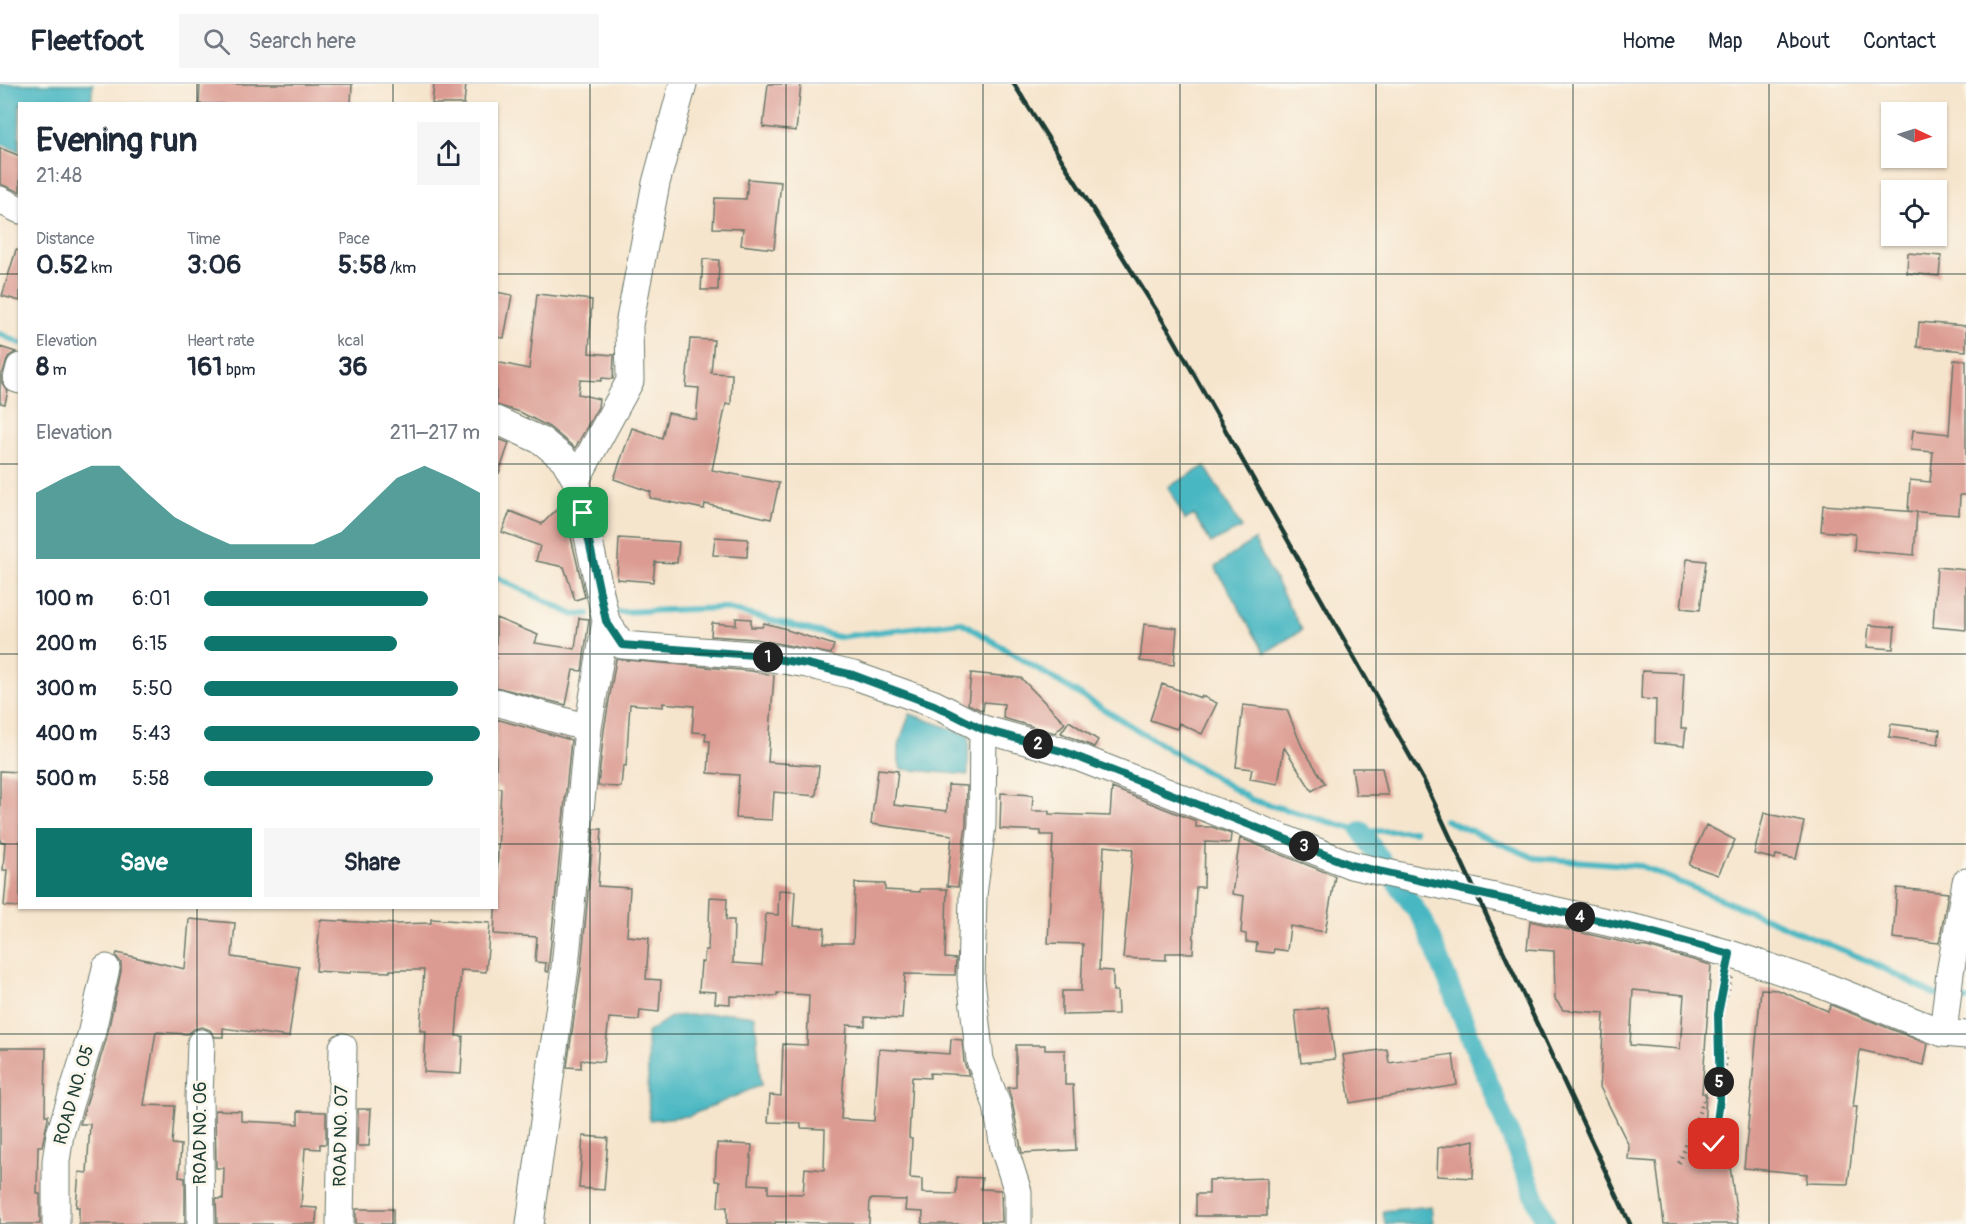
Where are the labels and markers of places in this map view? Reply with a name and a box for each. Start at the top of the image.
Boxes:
pin [557,487,608,538]
pin: 1 [753,642,783,672]
pin: 2 [1023,729,1053,759]
pin: 3 [1289,831,1319,861]
pin: 4 [1565,902,1595,932]
pin: 5 [1704,1067,1734,1097]
pin [1688,1118,1739,1169]

